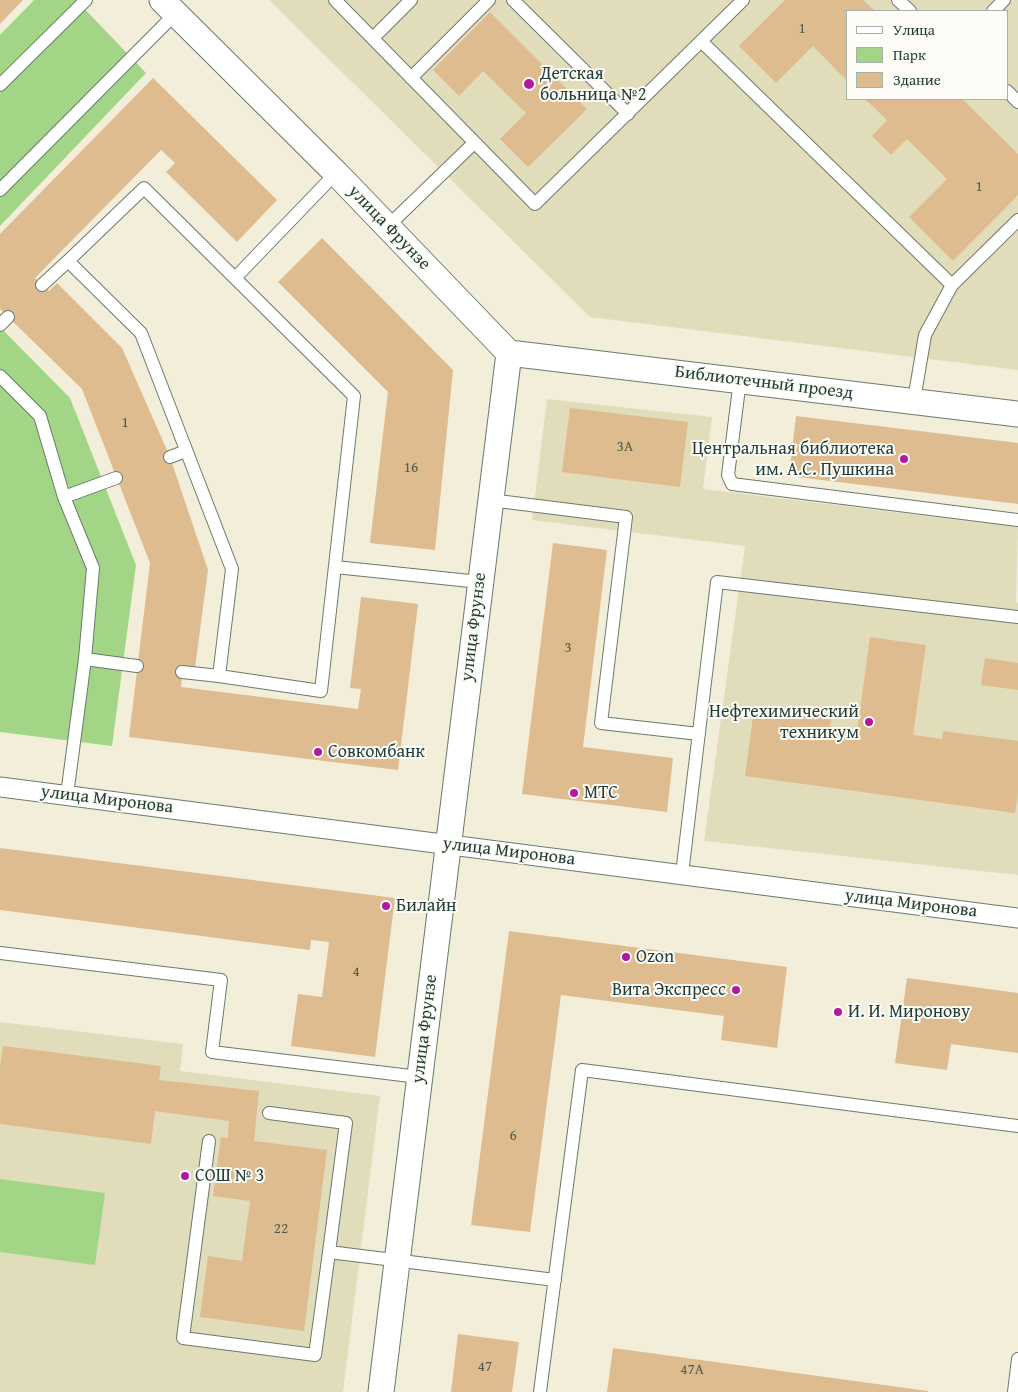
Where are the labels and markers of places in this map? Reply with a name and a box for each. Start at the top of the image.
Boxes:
place label: Детская больница №2 [540,63,646,106]
marker: Детская больница №2 [522,77,536,91]
place label: Центральная библиотека им. А.С. Пушкина [692,438,894,480]
marker: Центральная библиотека им. А.С. Пушкина [898,453,910,465]
place label: Нефтехимический техникум [709,701,859,744]
marker: Нефтехимический техникум [863,716,875,728]
place label: Совкомбанк [328,741,425,763]
marker: Совкомбанк [312,746,324,758]
place label: МТС [584,782,618,804]
marker: МТС [568,787,580,799]
place label: Билайн [396,895,457,917]
marker: Билайн [380,900,392,912]
place label: Ozon [636,946,674,968]
marker: Ozon [620,951,632,963]
place label: Вита Экспресс [612,979,726,1001]
marker: Вита Экспресс [730,984,742,996]
place label: И. И. Миронову [848,1001,970,1023]
marker: И. И. Миронову [832,1006,844,1018]
place label: СОШ № 3 [195,1165,264,1187]
marker: СОШ № 3 [179,1170,191,1182]

